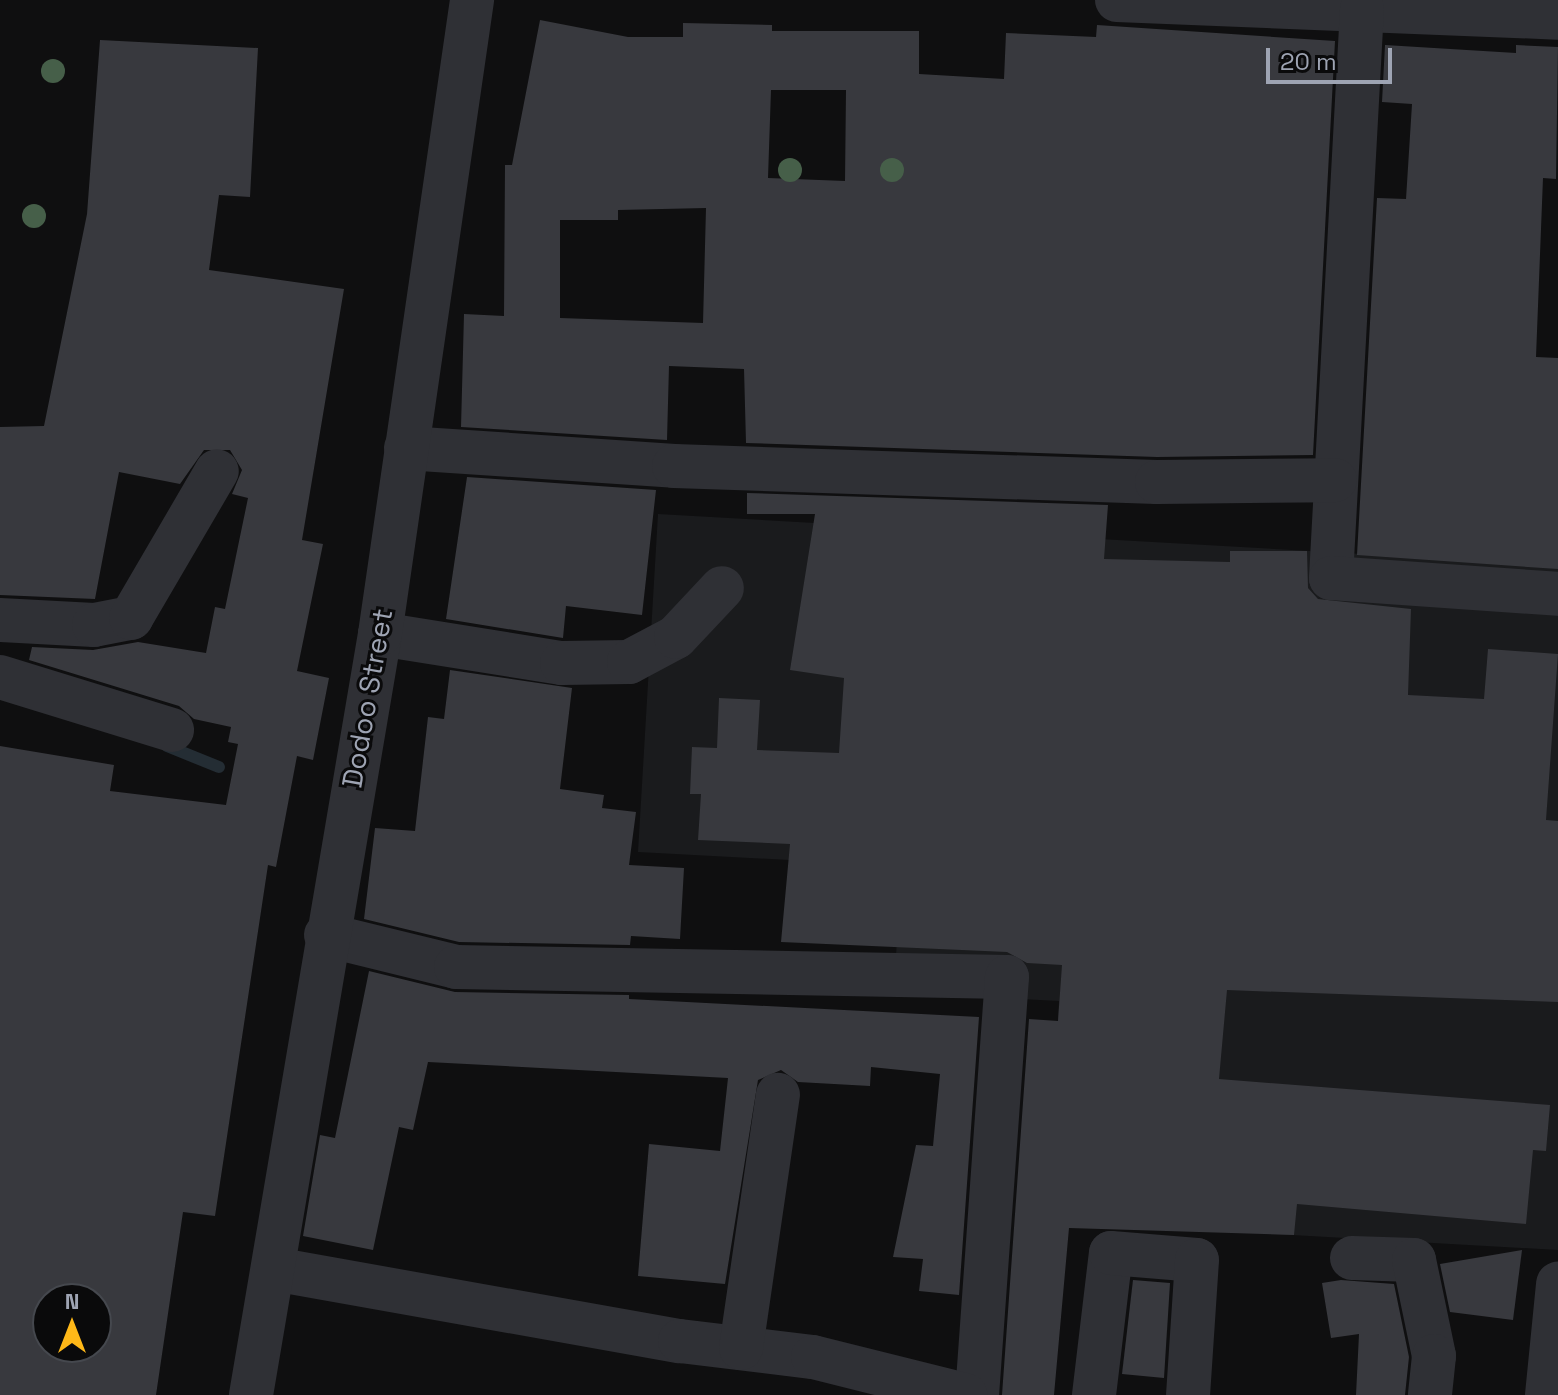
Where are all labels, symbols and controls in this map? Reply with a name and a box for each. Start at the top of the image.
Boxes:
scale bar [1270,32,1396,82]
text: 20 m [1280,46,1337,77]
street label: Dodoo Street [335,606,399,790]
north arrow [32,1283,112,1363]
text: N [65,1287,79,1315]

